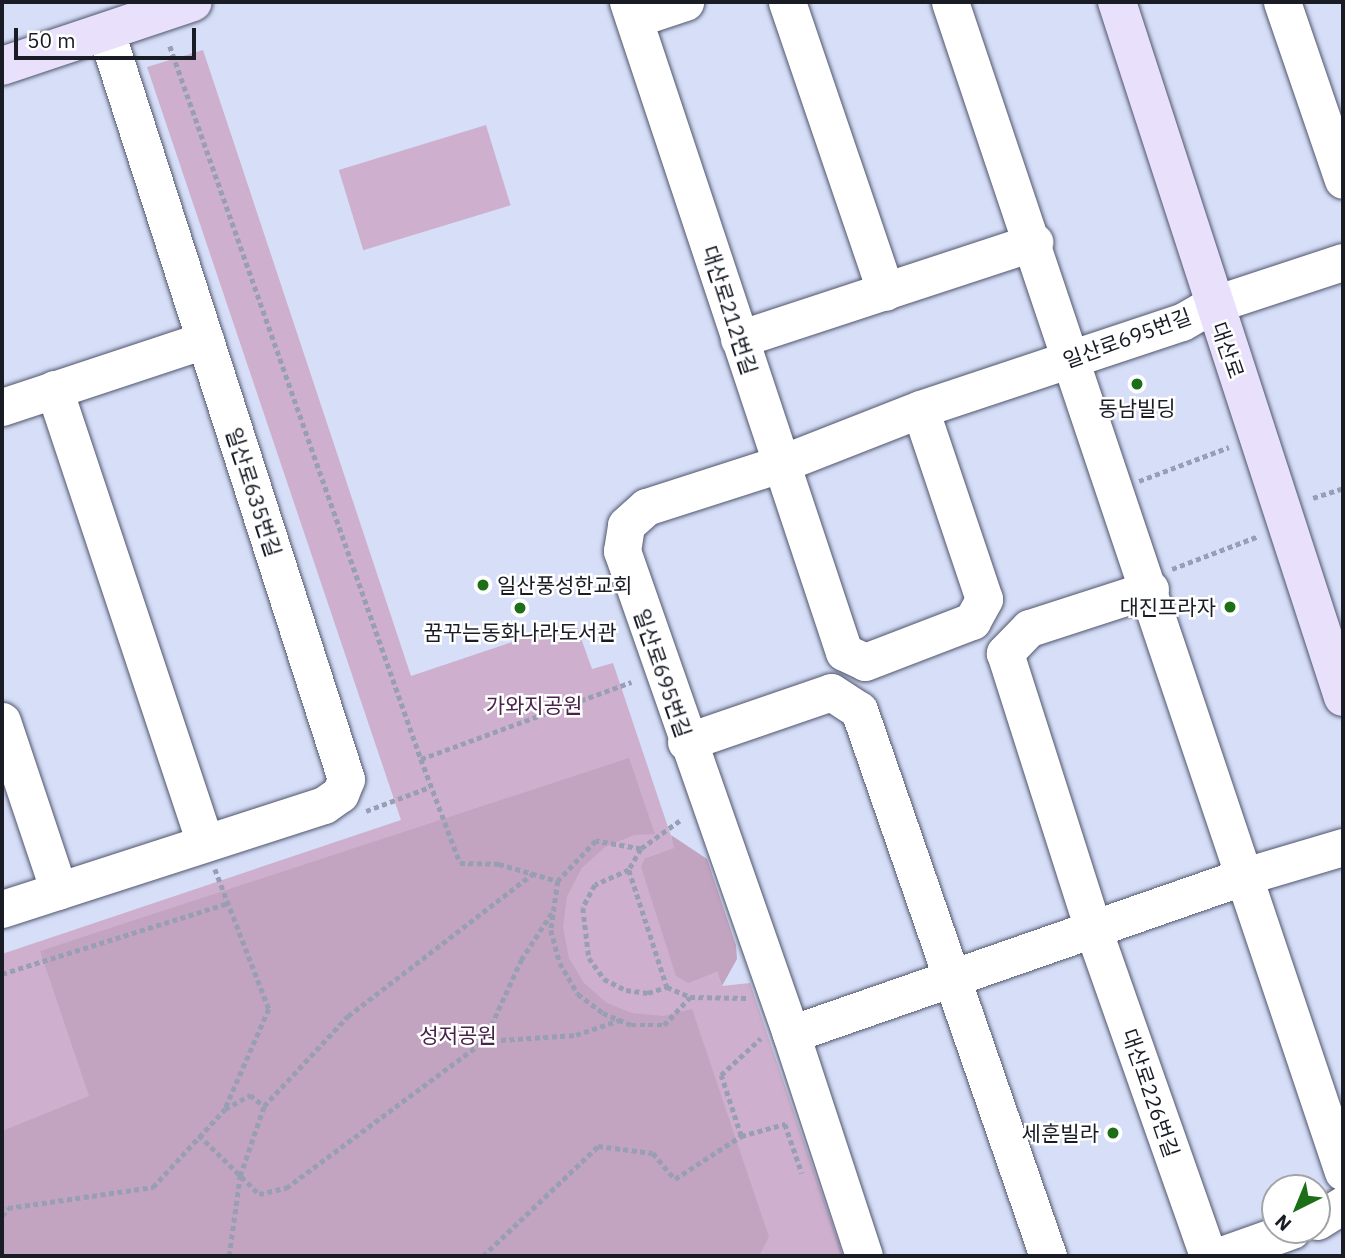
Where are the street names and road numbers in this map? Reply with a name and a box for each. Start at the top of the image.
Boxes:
street label: 대산로212번길 [697,242,763,378]
street label: 일산로695번길 [1060,303,1194,373]
street label: 대산로 [1207,318,1249,382]
street label: 일산로635번길 [221,424,287,560]
street label: 일산로695번길 [629,605,697,741]
street label: 대산로226번길 [1117,1025,1185,1161]

